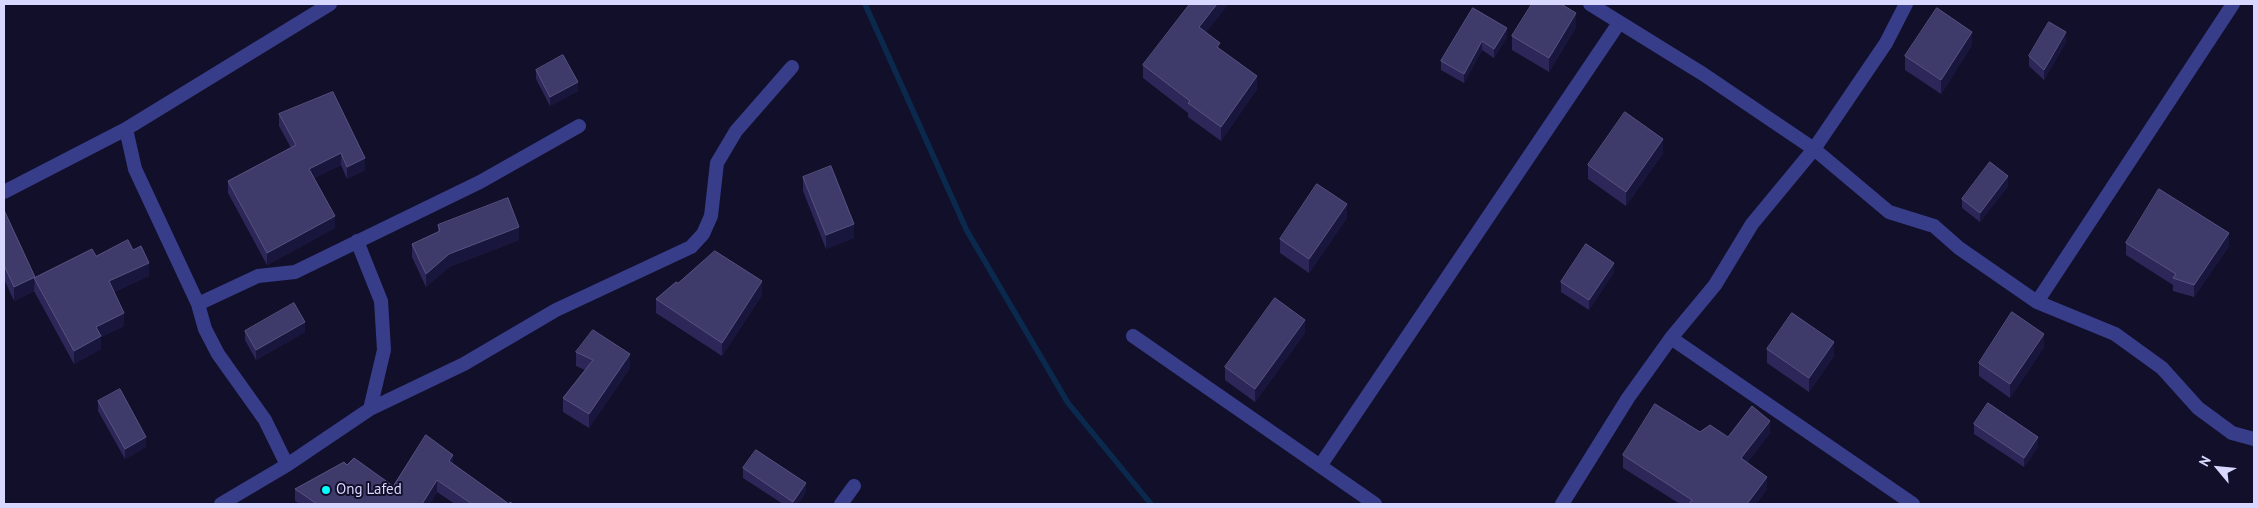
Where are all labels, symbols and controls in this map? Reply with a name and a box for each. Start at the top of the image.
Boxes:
north arrow [2193,443,2243,493]
text: N [2195,453,2215,469]
place label: Ong Lafed [336,481,402,499]
marker: Ong Lafed [320,484,332,496]

